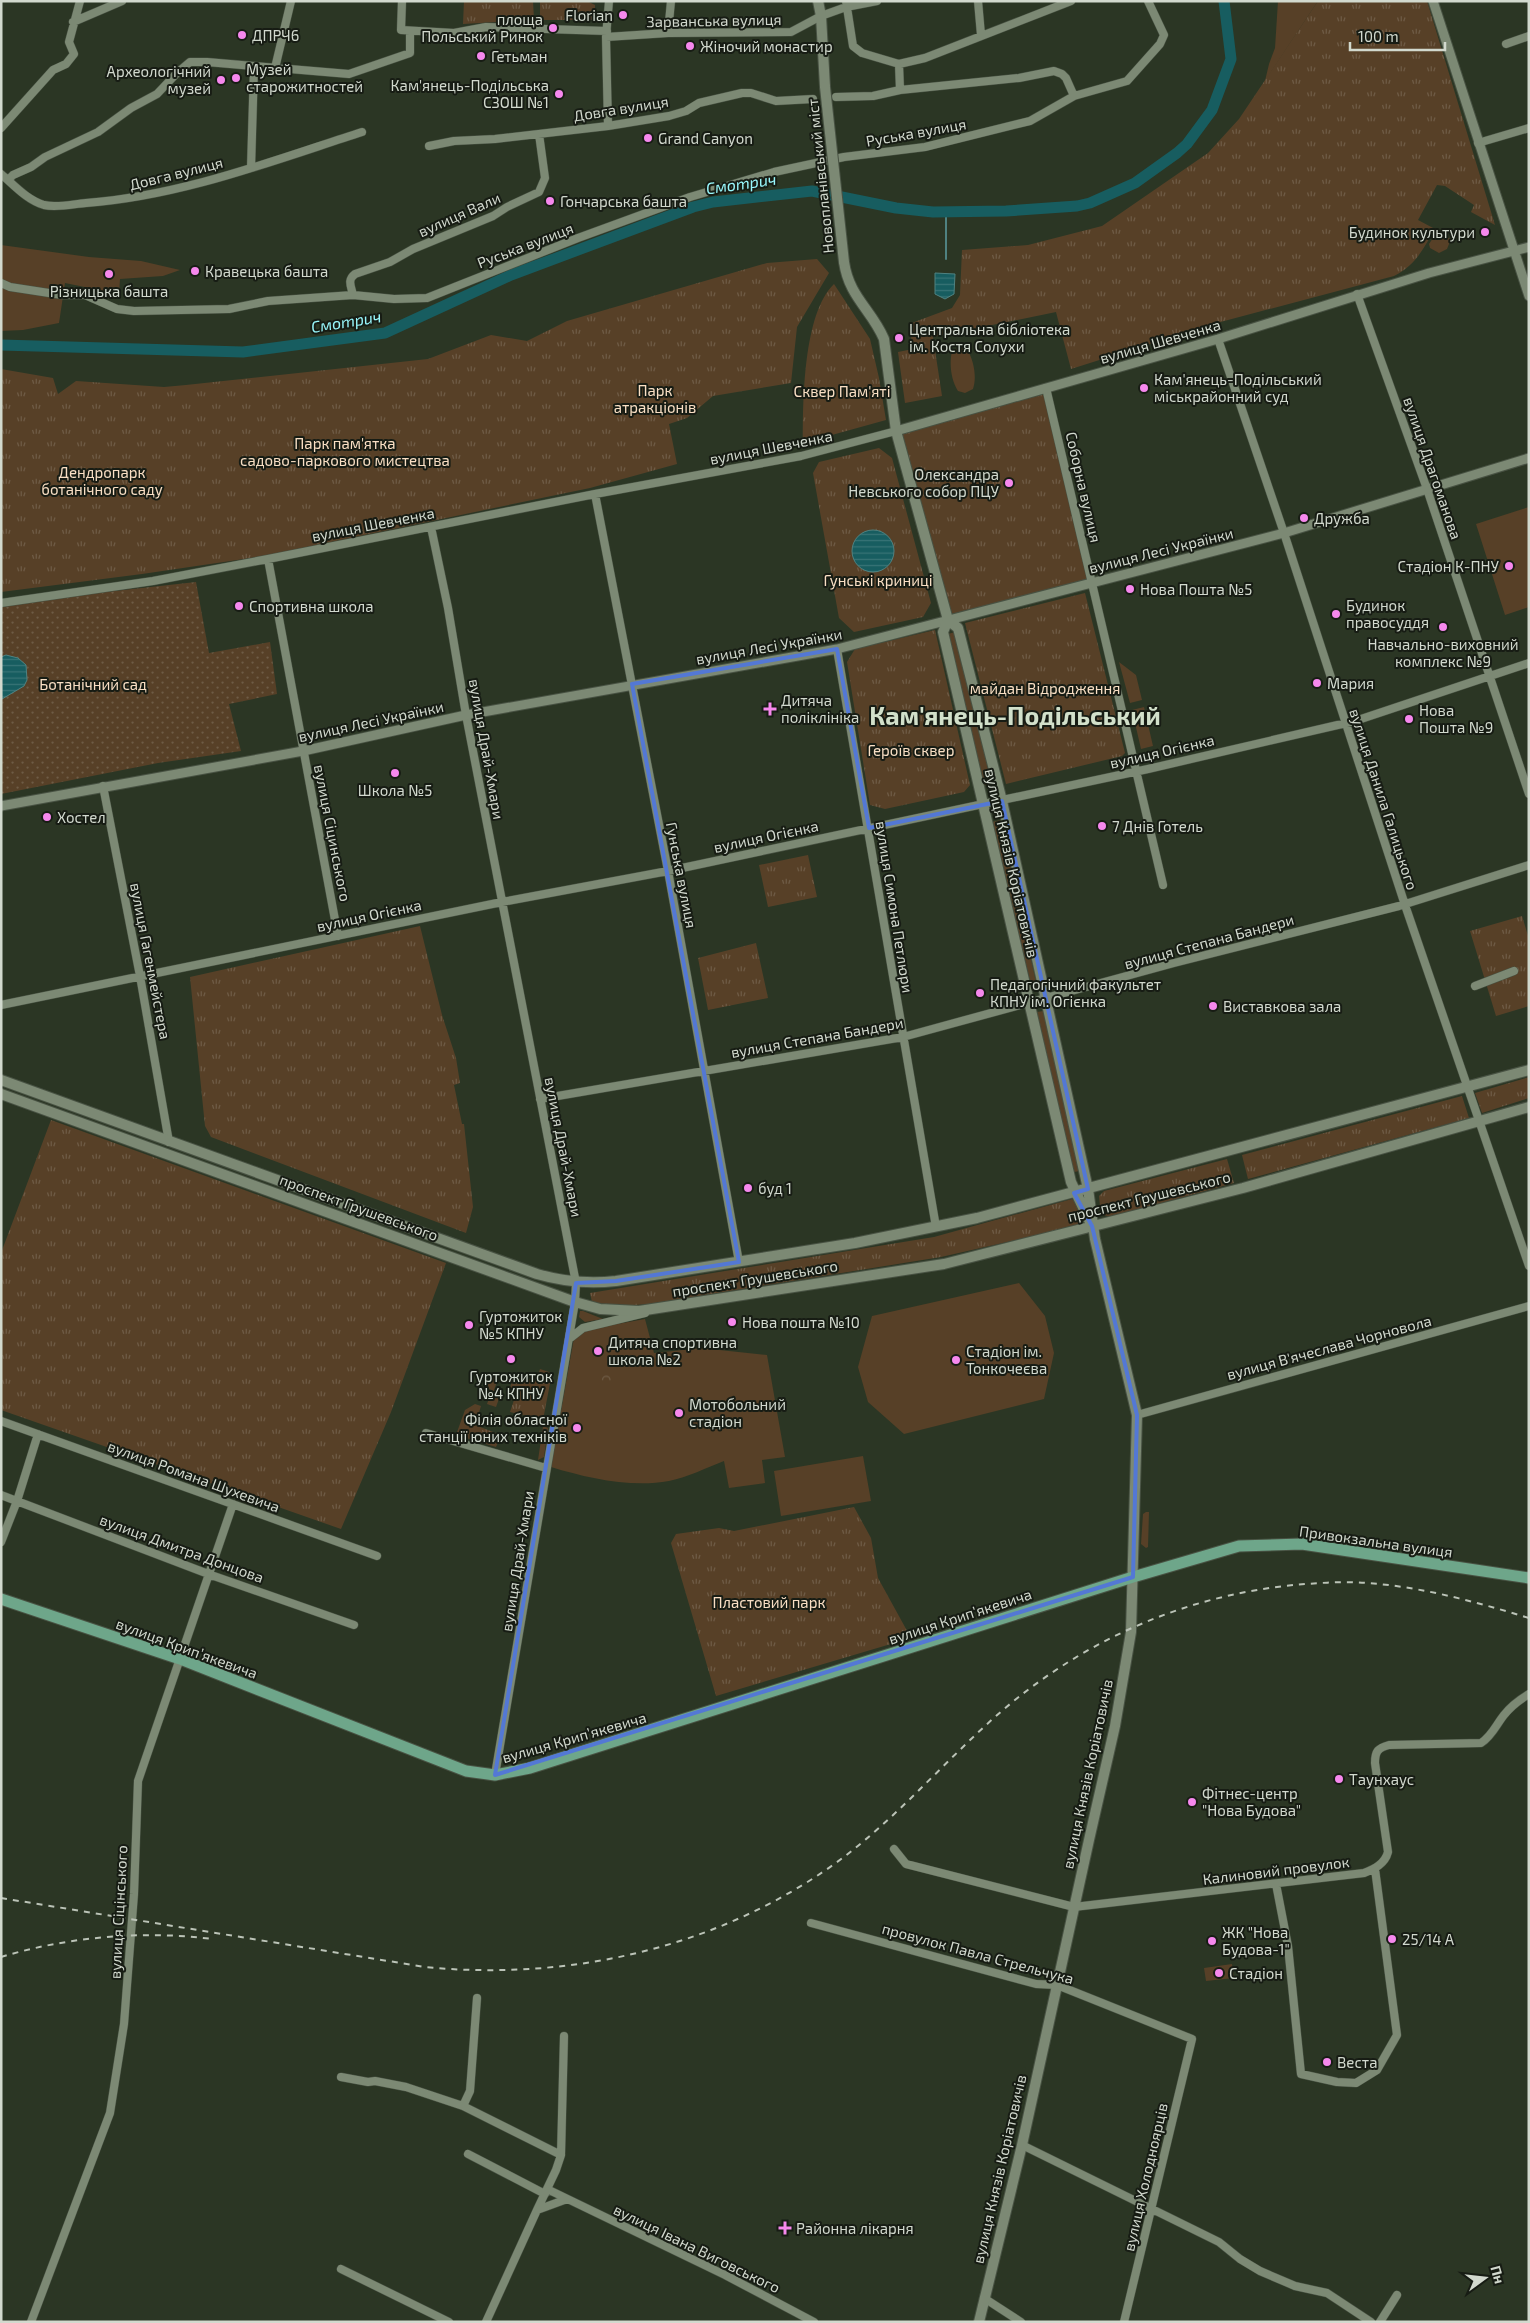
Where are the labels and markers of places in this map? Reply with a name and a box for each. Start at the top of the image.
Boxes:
place label: Florian [565,6,613,24]
marker: Florian [617,9,629,21]
place label: площа Польський Ринок [421,10,543,45]
marker: площа Польський Ринок [547,22,559,34]
place label: ДПРЧ6 [252,26,299,44]
marker: ДПРЧ6 [236,29,248,41]
place label: Жіночий монастир [700,37,833,55]
marker: Жіночий монастир [684,40,696,52]
place label: Гетьман [491,47,548,65]
marker: Гетьман [475,50,487,62]
place label: Музей старожитностей [246,60,363,95]
place label: Археологічний музей [107,62,211,98]
marker: Музей старожитностей [230,72,242,84]
marker: Археологічний музей [215,74,227,86]
place label: Кам'янець-Подільська СЗОШ №1 [391,76,549,111]
marker: Кам'янець-Подільська СЗОШ №1 [553,88,565,100]
place label: Grand Canyon [658,129,753,147]
marker: Grand Canyon [642,132,654,144]
place label: Гончарська башта [560,192,687,210]
marker: Гончарська башта [544,195,556,207]
place label: Будинок культури [1349,223,1475,242]
marker: Будинок культури [1479,226,1491,238]
place label: Кравецька башта [205,262,328,280]
marker: Кравецька башта [189,265,201,277]
marker: Різницька башта [103,268,115,280]
place label: Різницька башта [50,282,168,300]
place label: Центральна бібліотека ім. Костя Солухи [909,320,1070,356]
marker: Центральна бібліотека ім. Костя Солухи [893,332,905,344]
place label: Кам'янець-Подільський міськрайонний суд [1154,370,1322,406]
marker: Кам'янець-Подільський міськрайонний суд [1138,382,1150,394]
place label: Олександра Невського собор ПЦУ [848,465,1000,500]
marker: Олександра Невського собор ПЦУ [1003,477,1015,489]
place label: Дружба [1314,509,1370,528]
marker: Дружба [1298,512,1310,524]
place label: Стадіон К-ПНУ [1398,557,1500,575]
marker: Стадіон К-ПНУ [1503,560,1515,572]
place label: Нова Пошта №5 [1140,580,1252,598]
marker: Нова Пошта №5 [1124,583,1136,595]
place label: Будинок правосуддя [1346,596,1429,632]
place label: Спортивна школа [249,597,374,615]
marker: Спортивна школа [233,600,245,612]
marker: Будинок правосуддя [1330,608,1342,620]
marker: Навчально-виховний комплекс №9 [1437,621,1449,633]
place label: Навчально-виховний комплекс №9 [1367,635,1519,670]
place label: Мария [1327,674,1374,692]
marker: Мария [1311,677,1323,689]
place label: Дитяча поліклініка [781,691,859,726]
place label: Нова Пошта №9 [1419,701,1493,736]
marker: Дитяча поліклініка [763,702,777,716]
marker: Нова Пошта №9 [1403,713,1415,725]
marker: Школа №5 [389,767,401,779]
place label: Школа №5 [358,781,432,799]
place label: Хостел [57,808,106,826]
marker: Хостел [41,811,53,823]
place label: 7 Днів Готель [1112,817,1203,835]
marker: 7 Днів Готель [1096,820,1108,832]
place label: Педагогічний факультет КПНУ ім. Огієнка [990,975,1161,1010]
marker: Педагогічний факультет КПНУ ім. Огієнка [974,987,986,999]
place label: Виставкова зала [1223,997,1341,1015]
marker: Виставкова зала [1207,1000,1219,1012]
place label: буд 1 [758,1179,792,1198]
marker: буд 1 [742,1182,754,1194]
place label: Гуртожиток №5 КПНУ [479,1307,562,1342]
place label: Нова пошта №10 [742,1313,860,1331]
marker: Нова пошта №10 [726,1316,738,1328]
marker: Гуртожиток №5 КПНУ [463,1319,475,1331]
place label: Дитяча спортивна школа №2 [608,1333,737,1368]
place label: Стадіон ім. Тонкочеєва [966,1342,1047,1377]
marker: Дитяча спортивна школа №2 [592,1345,604,1357]
marker: Гуртожиток №4 КПНУ [505,1353,517,1365]
marker: Стадіон ім. Тонкочеєва [950,1354,962,1366]
place label: Гуртожиток №4 КПНУ [469,1367,553,1402]
place label: Мотобольний стадіон [689,1395,786,1430]
marker: Мотобольний стадіон [673,1407,685,1419]
place label: Філія обласної станції юних техніків [419,1410,567,1445]
marker: Філія обласної станції юних техніків [571,1422,583,1434]
place label: Таунхаус [1349,1770,1414,1789]
marker: Таунхаус [1333,1773,1345,1785]
place label: Фітнес-центр "Нова Будова" [1202,1784,1301,1820]
marker: Фітнес-центр "Нова Будова" [1186,1796,1198,1808]
place label: ЖК "Нова Будова-1" [1222,1923,1290,1959]
place label: 25/14 А [1402,1930,1455,1948]
marker: 25/14 А [1386,1933,1398,1945]
marker: ЖК "Нова Будова-1" [1206,1935,1218,1947]
place label: Стадіон [1229,1964,1283,1982]
marker: Стадіон [1213,1967,1225,1979]
place label: Веста [1337,2053,1377,2071]
marker: Веста [1321,2056,1333,2068]
place label: Районна лікарня [796,2219,914,2237]
marker: Районна лікарня [778,2221,792,2235]

